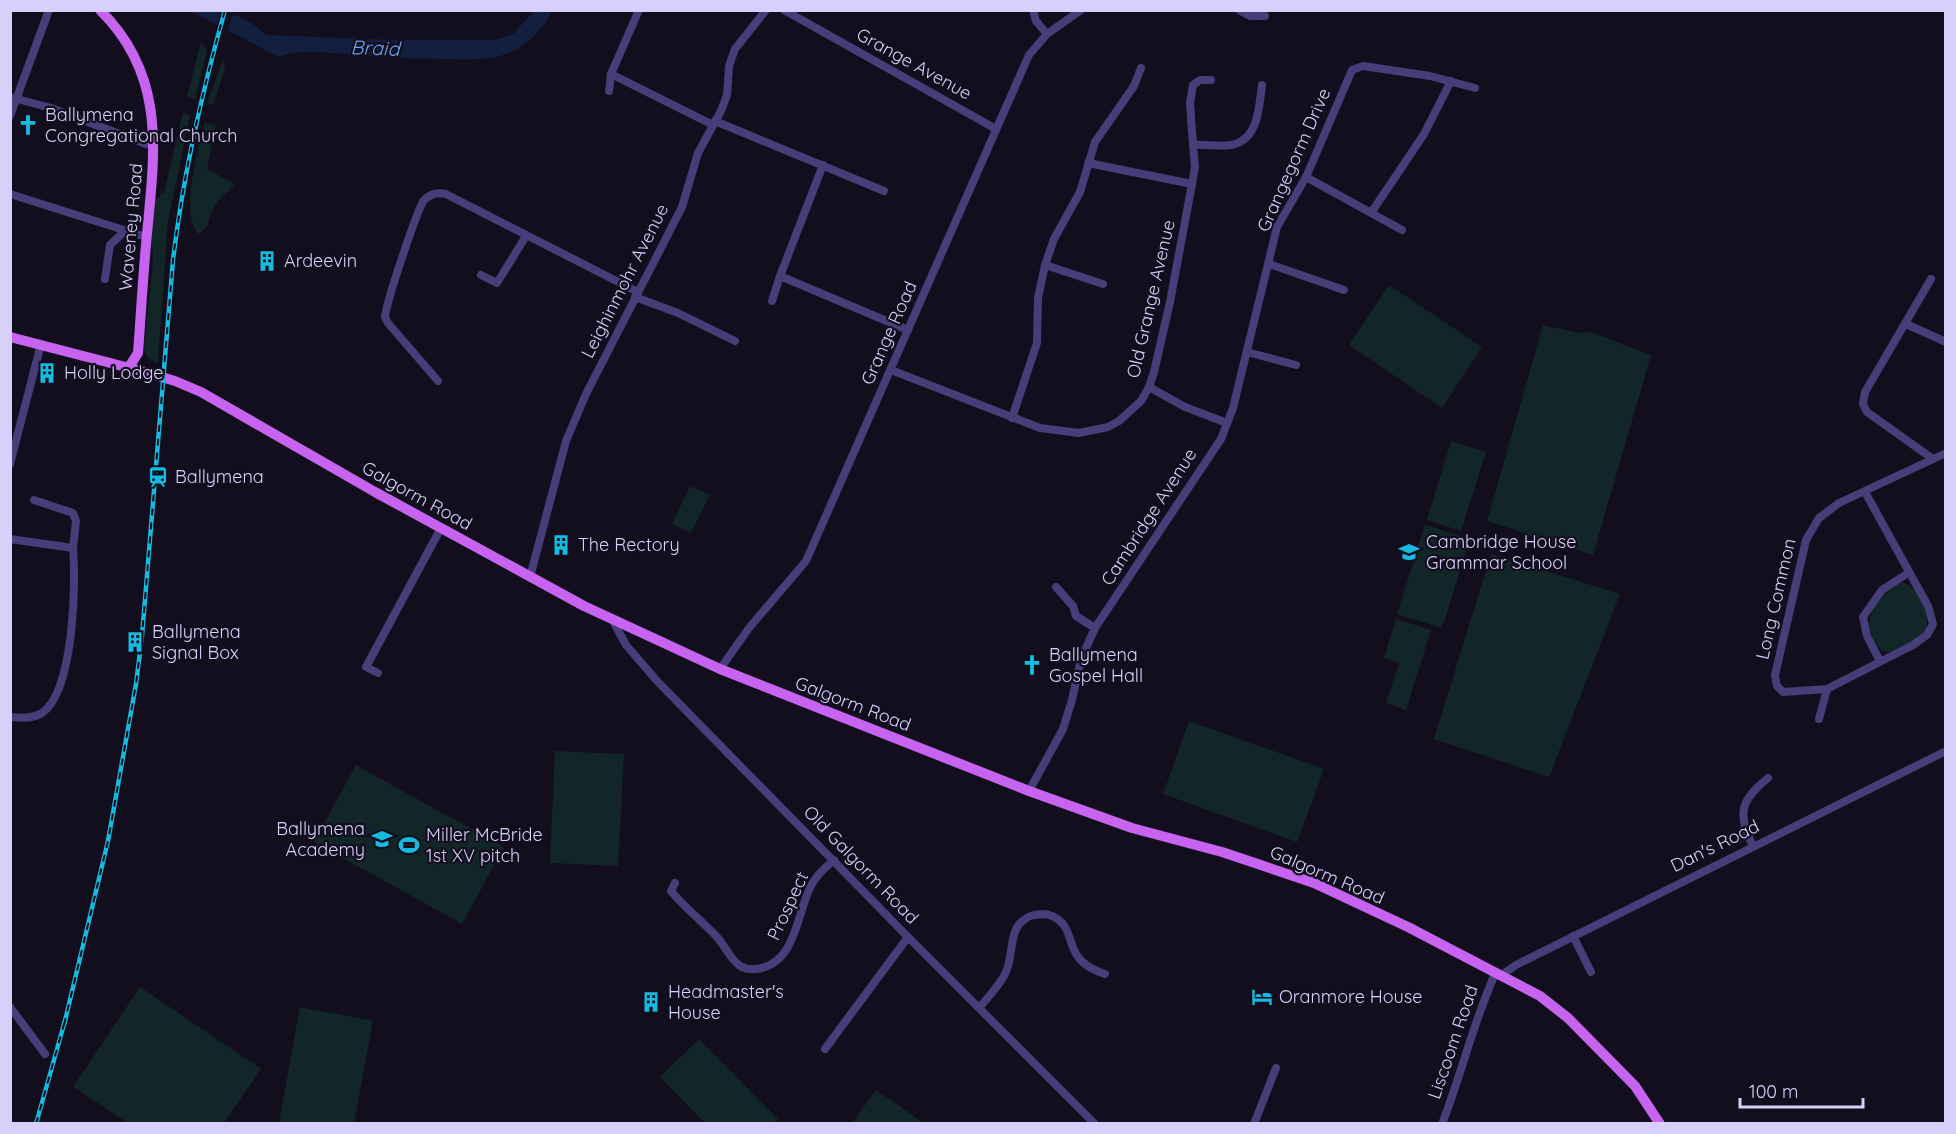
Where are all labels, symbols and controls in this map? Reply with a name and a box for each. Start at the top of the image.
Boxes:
street label: Grange Avenue [853,22,976,105]
water label: Braid [350,34,403,61]
street label: Grangegorm Drive [1252,84,1336,235]
place label: Ballymena Congregational Church [45,103,237,147]
church icon: Ballymena Congregational Church [16,113,40,137]
street label: Waveney Road [113,162,148,292]
street label: Leighinmohr Avenue [576,200,673,362]
street label: Old Grange Avenue [1121,218,1180,380]
building icon: Ardeevin [255,249,279,273]
place label: Ardeevin [284,249,357,272]
street label: Grange Road [855,277,922,388]
building icon: Holly Lodge [35,361,59,385]
place label: Holly Lodge [64,361,163,384]
street label: Cambridge Avenue [1096,444,1202,590]
street label: Galgorm Road [358,456,476,535]
station icon: Ballymena [146,465,170,489]
place label: Ballymena [175,465,264,488]
place label: Cambridge House Grammar School [1426,530,1576,574]
building icon: The Rectory [549,533,573,557]
place label: The Rectory [578,533,680,556]
street label: Long Common [1750,536,1801,662]
school or university icon: Cambridge House Grammar School [1397,540,1421,564]
place label: Ballymena Signal Box [152,620,241,664]
building icon: Ballymena Signal Box [123,630,147,654]
place label: Ballymena Gospel Hall [1049,643,1143,687]
church icon: Ballymena Gospel Hall [1020,653,1044,677]
street label: Galgorm Road [792,671,914,736]
street label: Old Galgorm Road [799,801,924,929]
street label: Dan's Road [1667,814,1763,877]
place label: Ballymena Academy [276,817,365,861]
place label: Miller McBride 1st XV pitch [426,823,543,867]
school or university icon: Ballymena Academy [370,827,394,851]
sports icon: Miller McBride 1st XV pitch [397,833,421,857]
street label: Galgorm Road [1266,840,1388,909]
street label: Prospect [762,868,813,944]
place label: Headmaster's House [668,980,784,1024]
street label: Liscoom Road [1422,982,1483,1102]
hotel icon: Oranmore House [1250,985,1274,1009]
place label: Oranmore House [1279,985,1422,1008]
building icon: Headmaster's House [639,990,663,1014]
scale bar [1740,1071,1863,1109]
text: 100 m [1749,1080,1798,1103]

